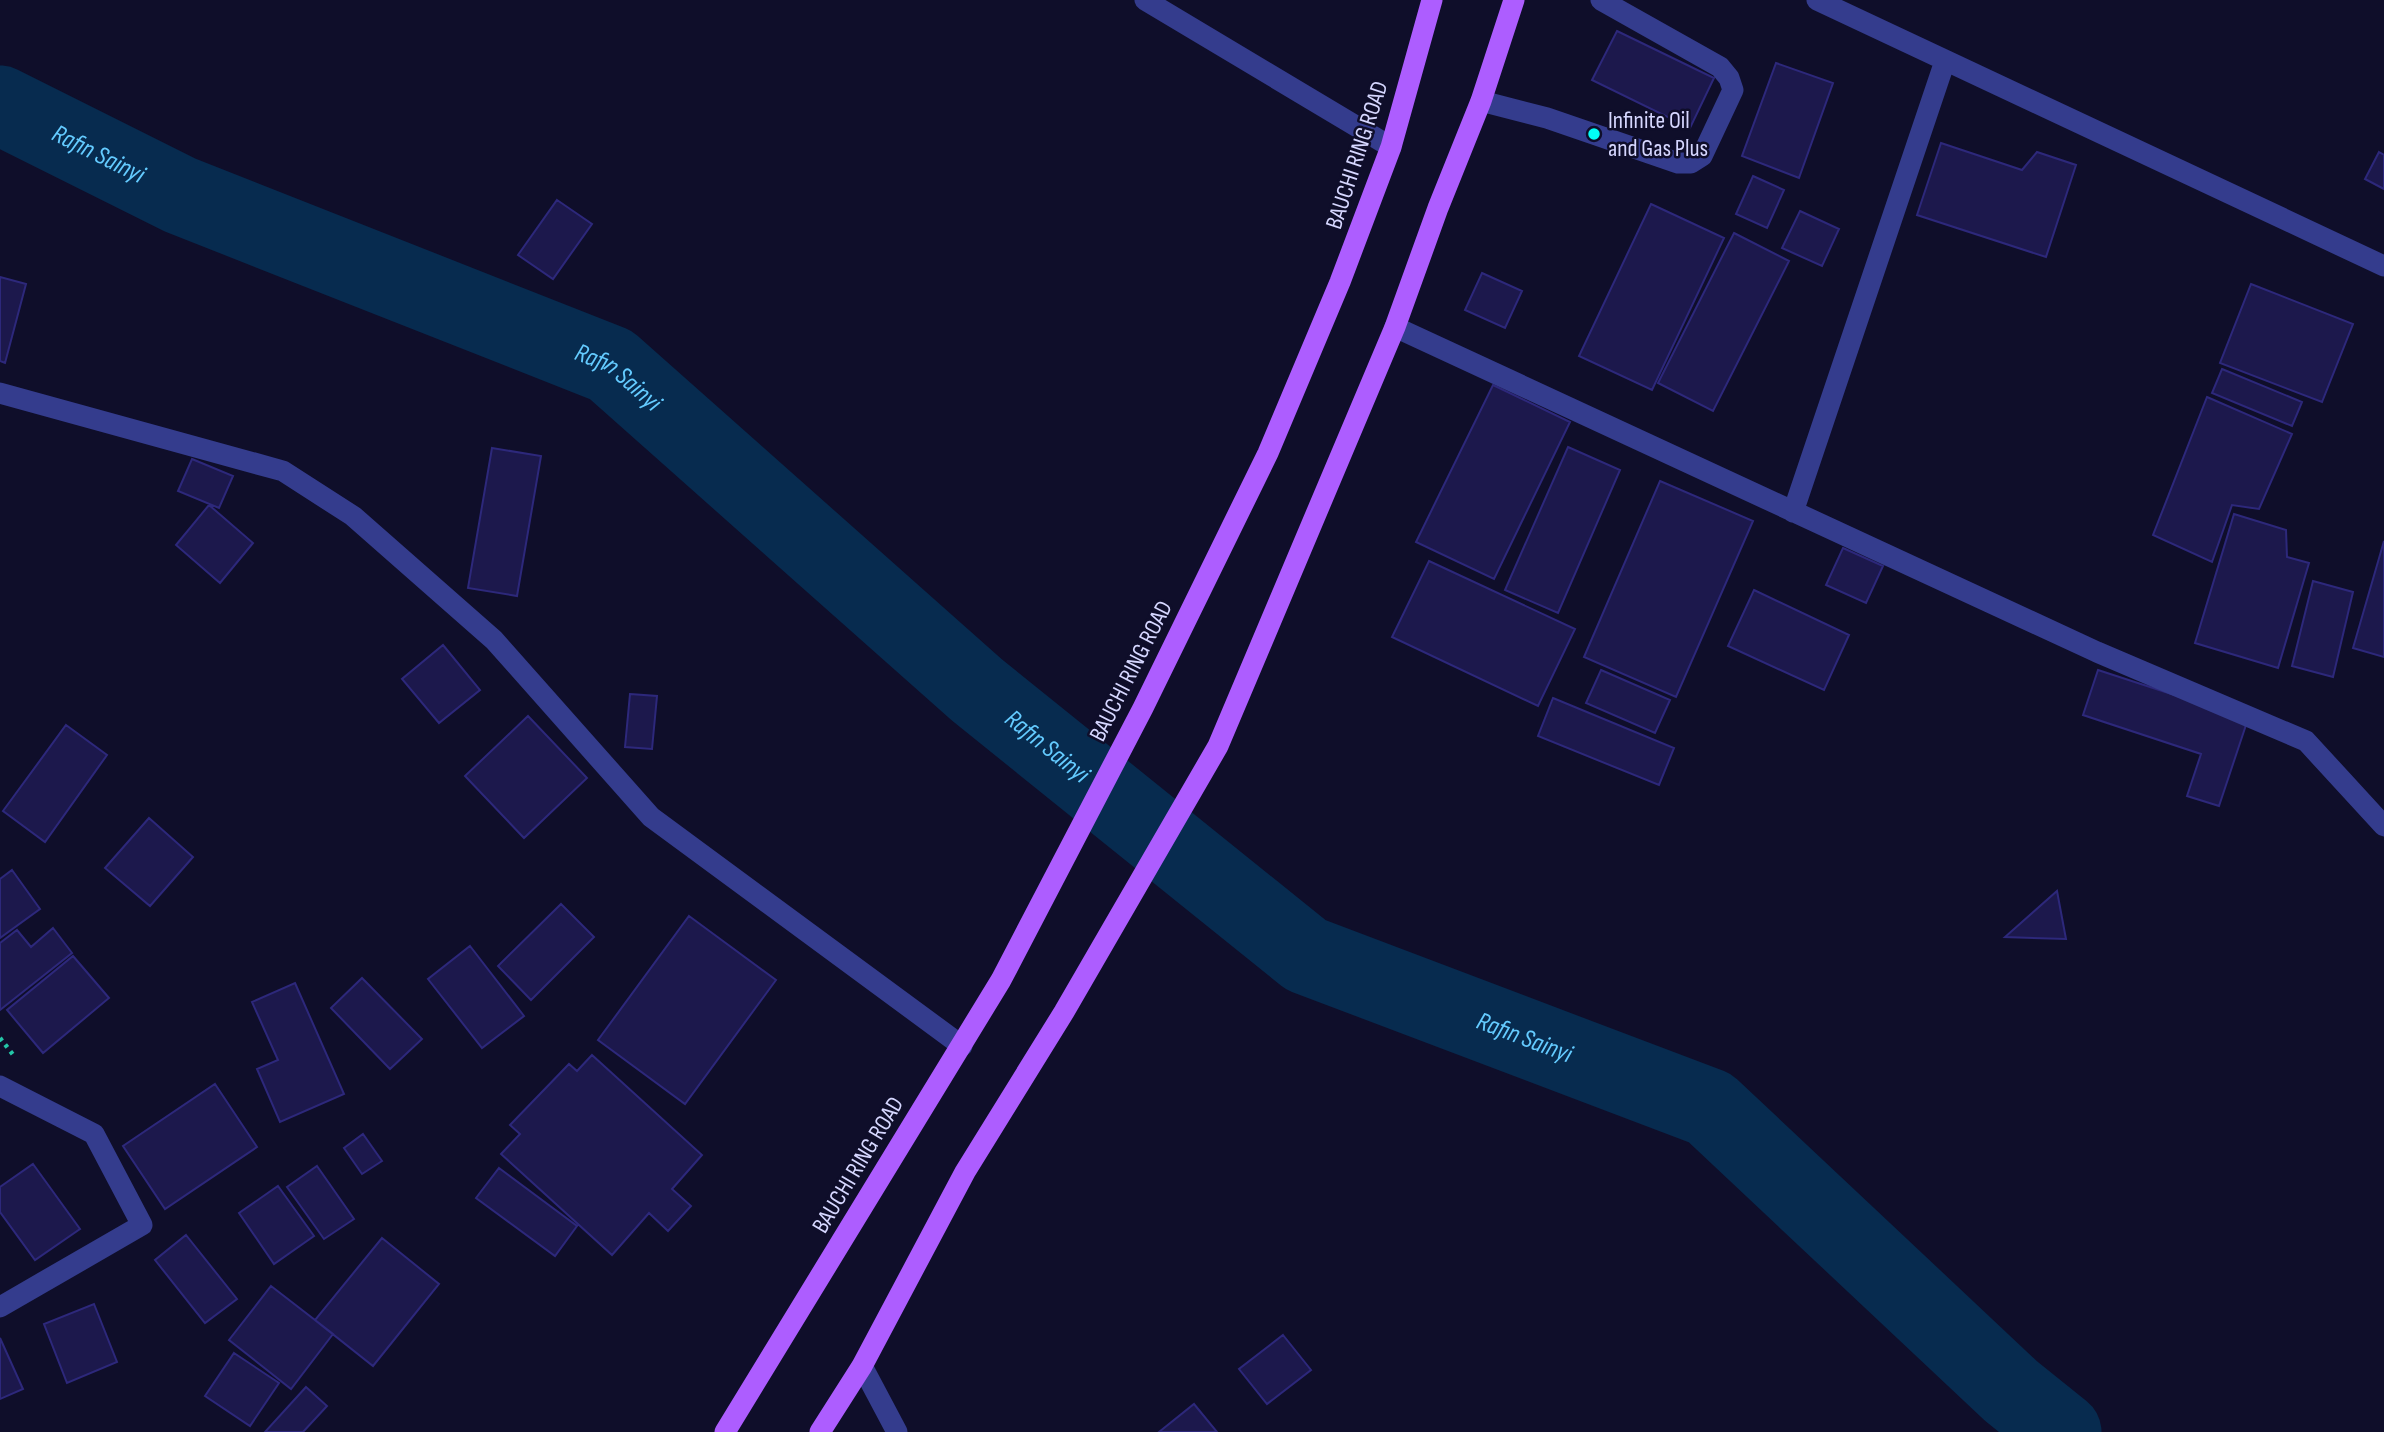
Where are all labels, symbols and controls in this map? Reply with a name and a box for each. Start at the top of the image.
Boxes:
street label: BAUCHI RING ROAD [1319,77,1395,233]
place label: Infinite Oil and Gas Plus [1608,106,1708,163]
water label: Rafin Sainyi [47,118,151,191]
marker: Infinite Oil and Gas Plus [1586,126,1602,142]
water label: Rafin Sainyi [571,337,669,419]
street label: BAUCHI RING ROAD [1083,596,1179,746]
water label: Rafin Sainyi [999,703,1097,791]
water label: Rafin Sainyi [1472,1006,1578,1070]
street label: BAUCHI RING ROAD [806,1092,910,1238]

